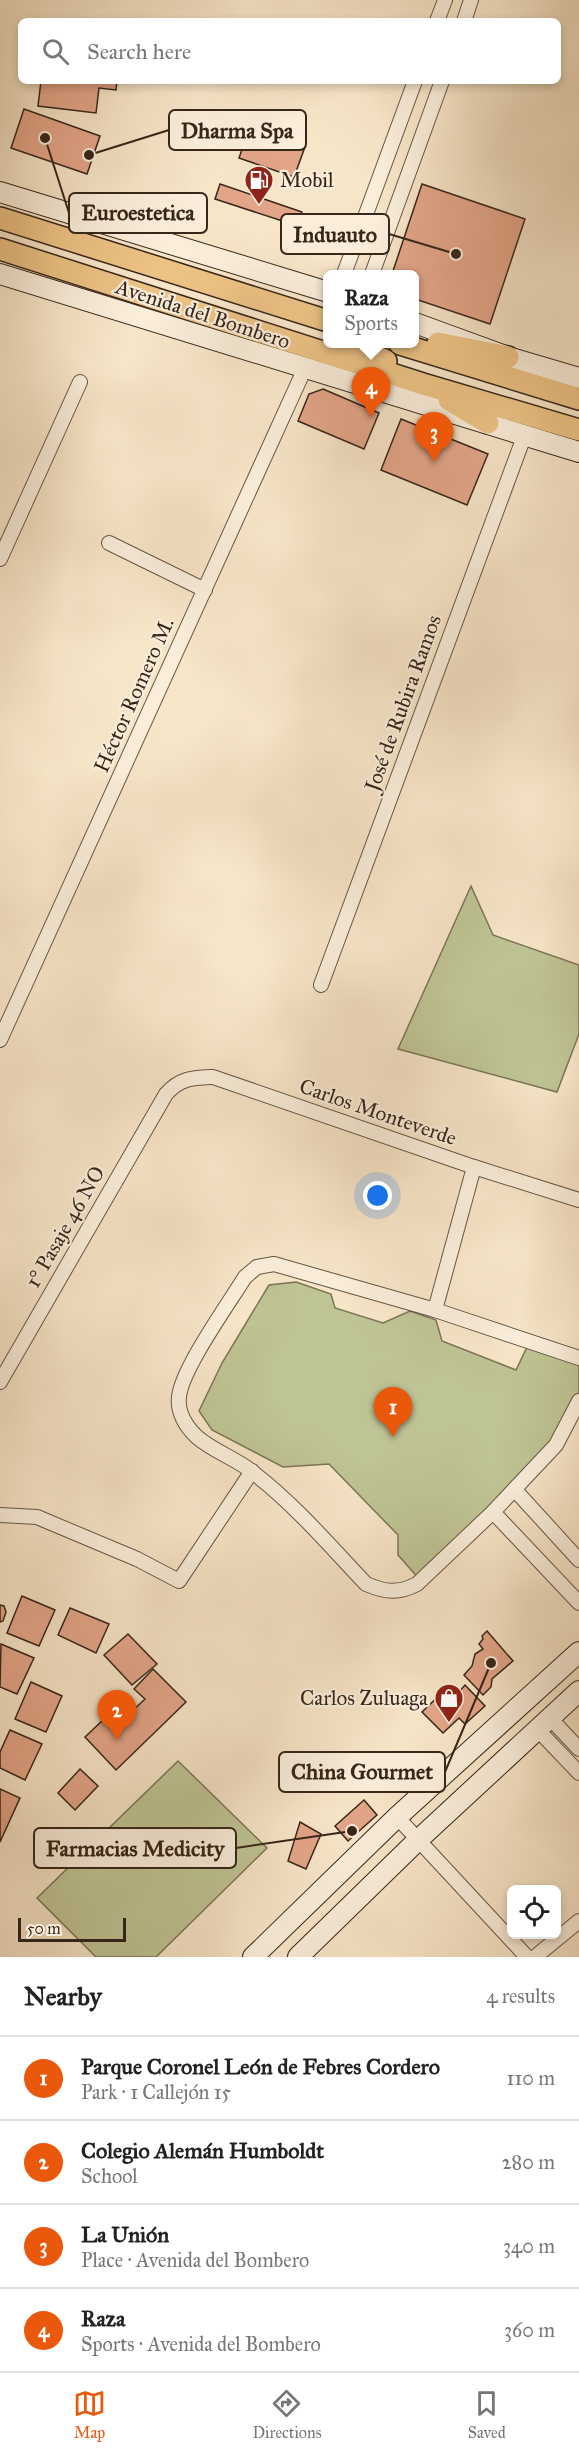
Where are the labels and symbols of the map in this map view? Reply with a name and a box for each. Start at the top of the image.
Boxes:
callout: Dharma Spa [169,110,306,150]
text: Dharma Spa [181,117,294,144]
fuel station icon: Mobil [243,164,275,206]
place label: Mobil [280,167,334,193]
callout: Euroestetica [69,193,207,233]
text: Euroestetica [81,199,195,226]
callout: Induauto [281,214,389,254]
text: Induauto [293,221,377,248]
street label: Avenida del Bombero [112,273,294,355]
pin: 4 [352,368,391,417]
pin: 3 [414,412,454,462]
street label: José de Rubira Ramos [358,611,447,797]
street label: Héctor Romero M. [88,614,180,776]
street label: Carlos Monteverde [296,1073,460,1151]
street label: 1° Pasaje 46 NO [20,1161,110,1293]
your location [363,1181,392,1210]
pin: 1 [374,1388,412,1437]
shop icon: Carlos Zuluaga [433,1682,465,1724]
place label: Carlos Zuluaga [300,1685,428,1711]
pin: 2 [98,1690,136,1740]
callout: China Gourmet [279,1752,445,1792]
text: China Gourmet [291,1758,433,1785]
callout: Farmacias Medicity [34,1828,236,1868]
text: Farmacias Medicity [46,1835,226,1862]
scale bar [18,1915,126,1942]

